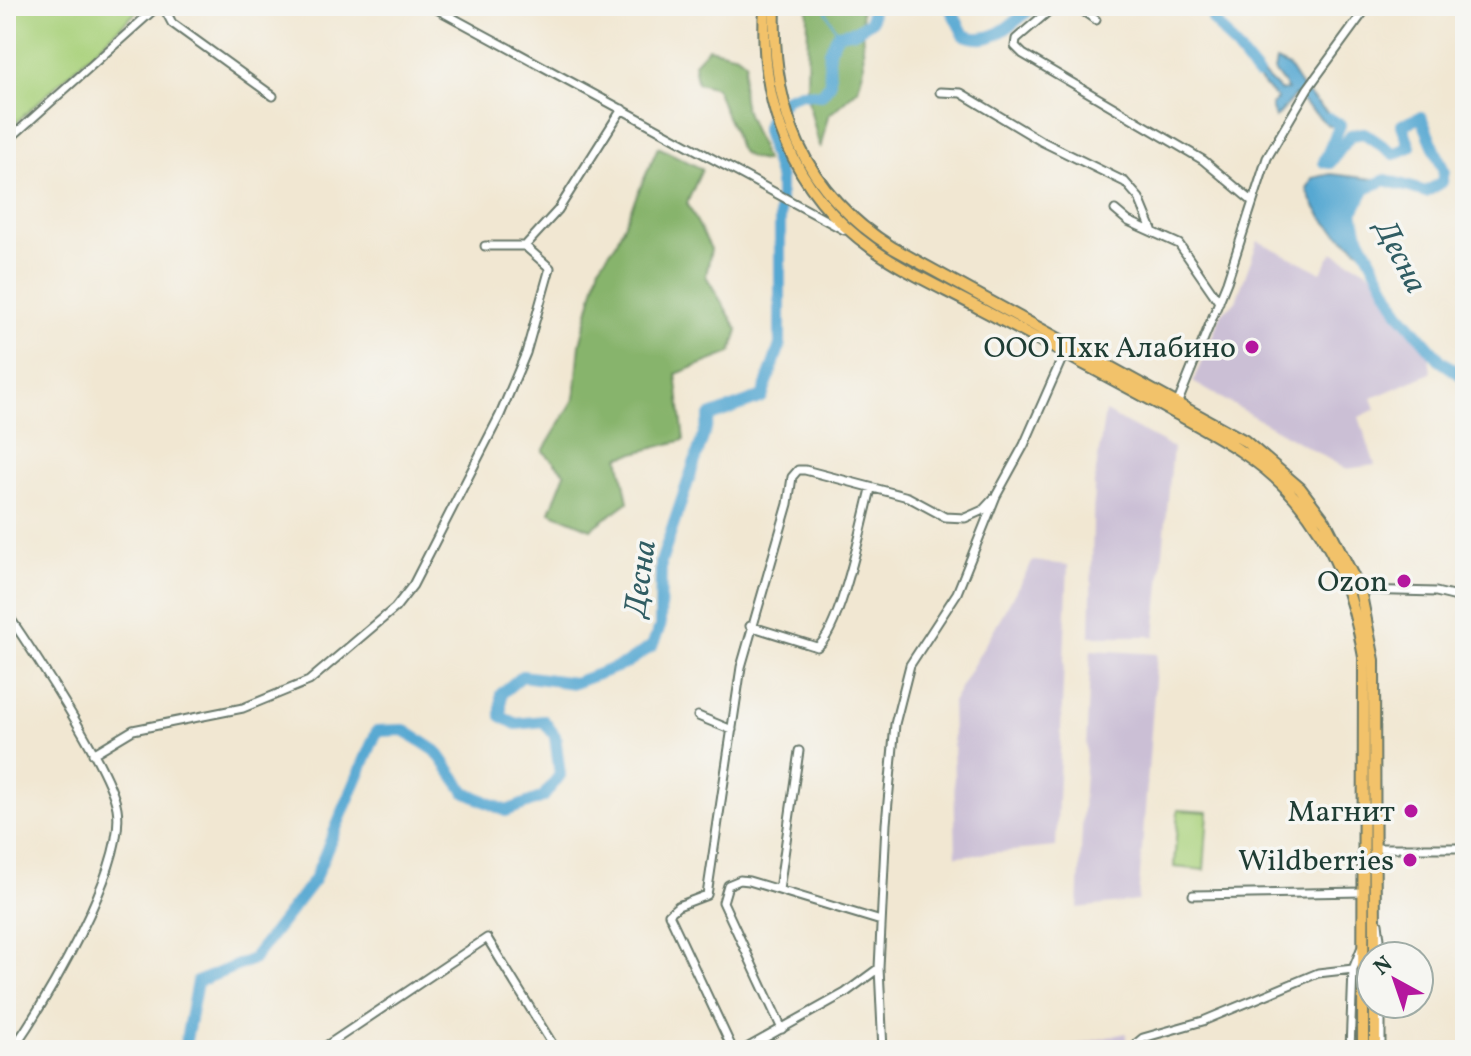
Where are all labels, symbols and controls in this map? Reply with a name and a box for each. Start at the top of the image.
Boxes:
water label: Десна [1361,211,1436,302]
place label: ООО Пхк Алабино [984,328,1236,370]
marker: ООО Пхк Алабино [1243,338,1261,356]
water label: Десна [615,537,669,621]
place label: Ozon [1317,562,1388,604]
marker: Ozon [1395,572,1413,590]
place label: Магнит [1288,792,1395,834]
marker: Магнит [1402,802,1420,820]
place label: Wildberries [1238,841,1394,883]
marker: Wildberries [1401,851,1419,869]
north arrow [1355,940,1435,1020]
text: N [1368,950,1400,984]

